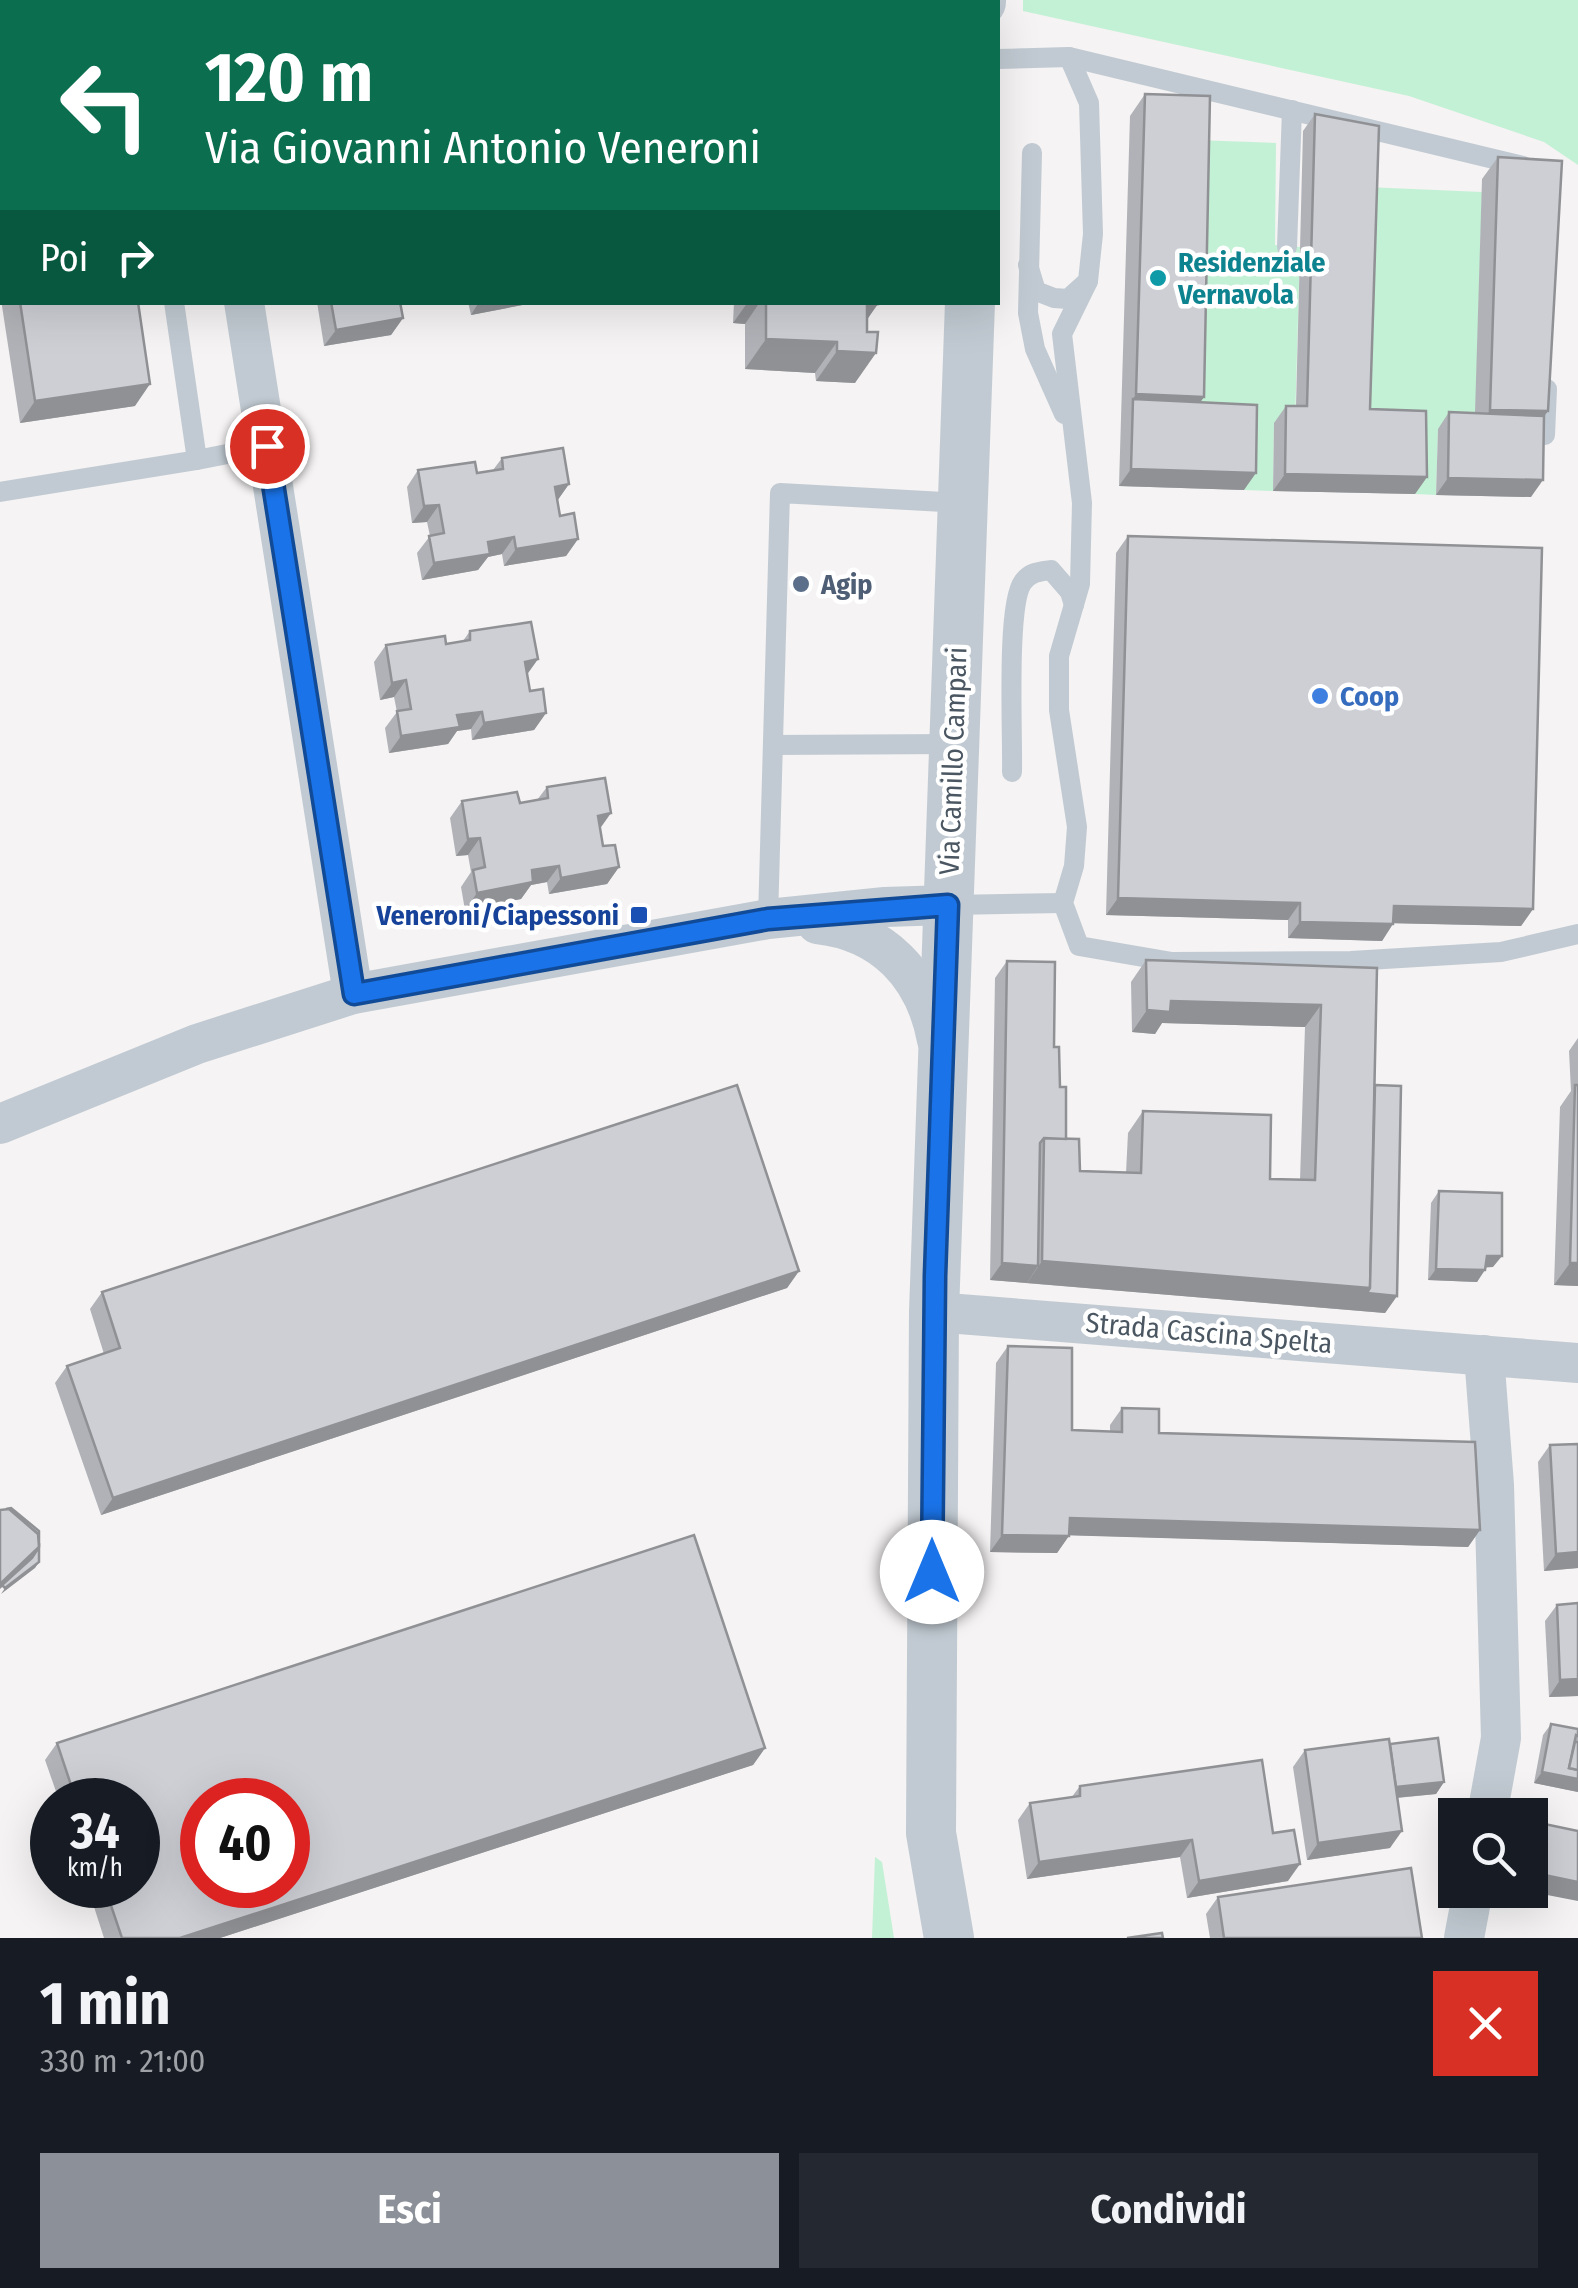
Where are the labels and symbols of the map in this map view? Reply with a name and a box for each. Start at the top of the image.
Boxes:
place label: Residenziale Vernavola [1177,246,1325,311]
marker: Residenziale Vernavola [1147,267,1169,289]
pin [225,404,310,489]
place label: Agip [820,568,873,601]
marker: Agip [790,573,812,595]
street label: Via Camillo Campari [933,646,973,876]
place label: Coop [1340,680,1399,713]
marker: Coop [1309,685,1331,707]
place label: Veneroni/Ciapessoni [376,899,619,932]
marker: Veneroni/Ciapessoni [628,904,650,926]
street label: Strada Cascina Spelta [1084,1306,1334,1360]
position arrow [880,1520,984,1624]
speed limit sign: 40 [180,1778,310,1908]

